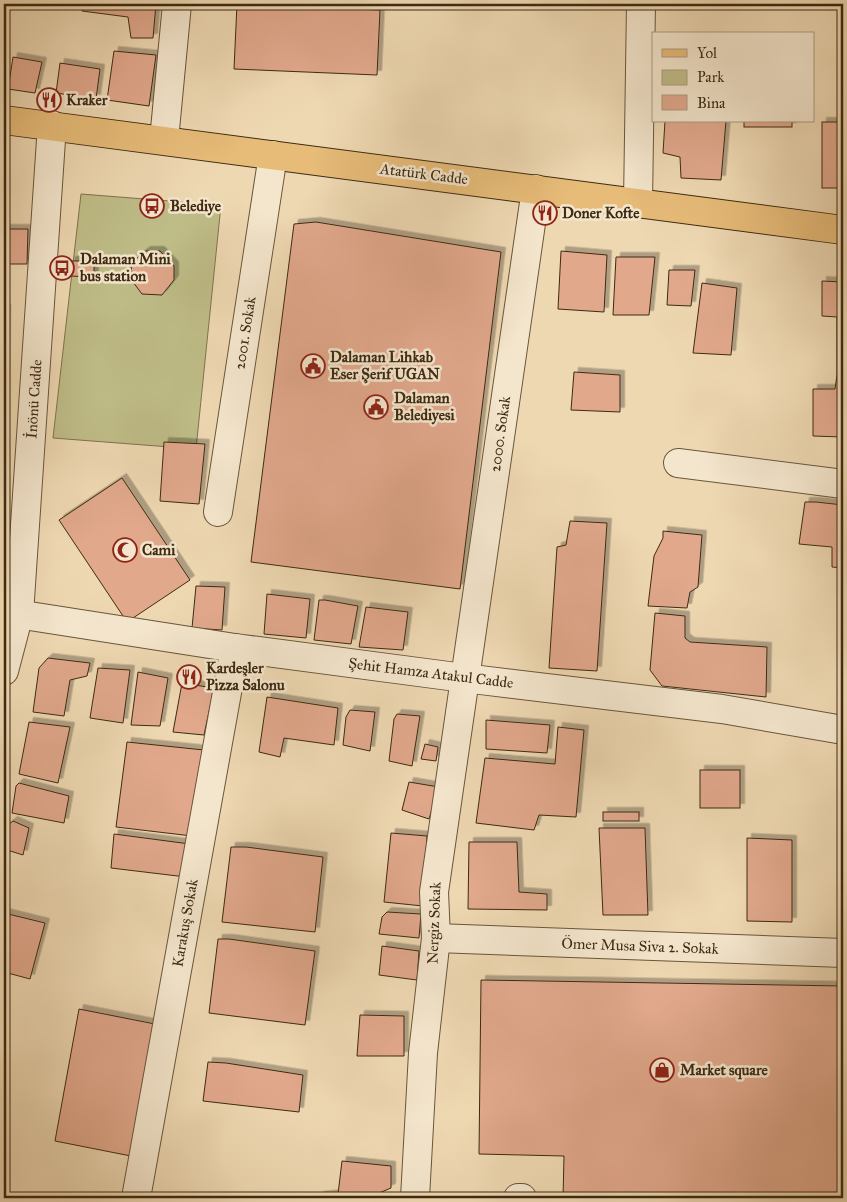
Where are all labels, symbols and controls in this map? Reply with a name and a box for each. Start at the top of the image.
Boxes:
legend [652,32,814,122]
text: Yol [697,44,718,62]
text: Park [697,68,724,86]
restaurant icon: Kraker [36,87,62,113]
place label: Kraker [66,91,108,109]
text: Bina [697,94,726,112]
street label: Atatürk Cadde [378,160,469,188]
bus stop icon: Belediye [139,193,165,219]
place label: Belediye [170,197,222,216]
restaurant icon: Doner Kofte [532,200,558,226]
place label: Doner Kofte [562,204,640,222]
place label: Dalaman Mini bus station [79,250,172,285]
bus stop icon: Dalaman Mini bus station [49,255,75,281]
street label: 2001. Sokak [230,295,260,371]
place label: Dalaman Lihkab Eser Şerif UGAN [330,348,440,384]
public building icon: Dalaman Lihkab Eser Şerif UGAN [300,353,326,379]
street label: İnönü Cadde [22,359,46,439]
place label: Dalaman Belediyesi [394,389,455,425]
public building icon: Dalaman Belediyesi [363,394,389,420]
street label: 2000. Sokak [486,395,514,473]
mosque icon: Cami [112,537,138,563]
place label: Cami [142,541,176,559]
street label: Şehit Hamza Atakul Cadde [348,654,514,692]
place label: Kardeşler Pizza Salonu [206,659,285,694]
restaurant icon: Kardeşler Pizza Salonu [176,664,202,690]
street label: Karakuş Sokak [168,878,202,968]
street label: Nergiz Sokak [424,882,444,964]
street label: Ömer Musa Siva 2. Sokak [561,933,719,958]
shop icon: Market square [649,1057,675,1083]
place label: Market square [680,1061,768,1080]

